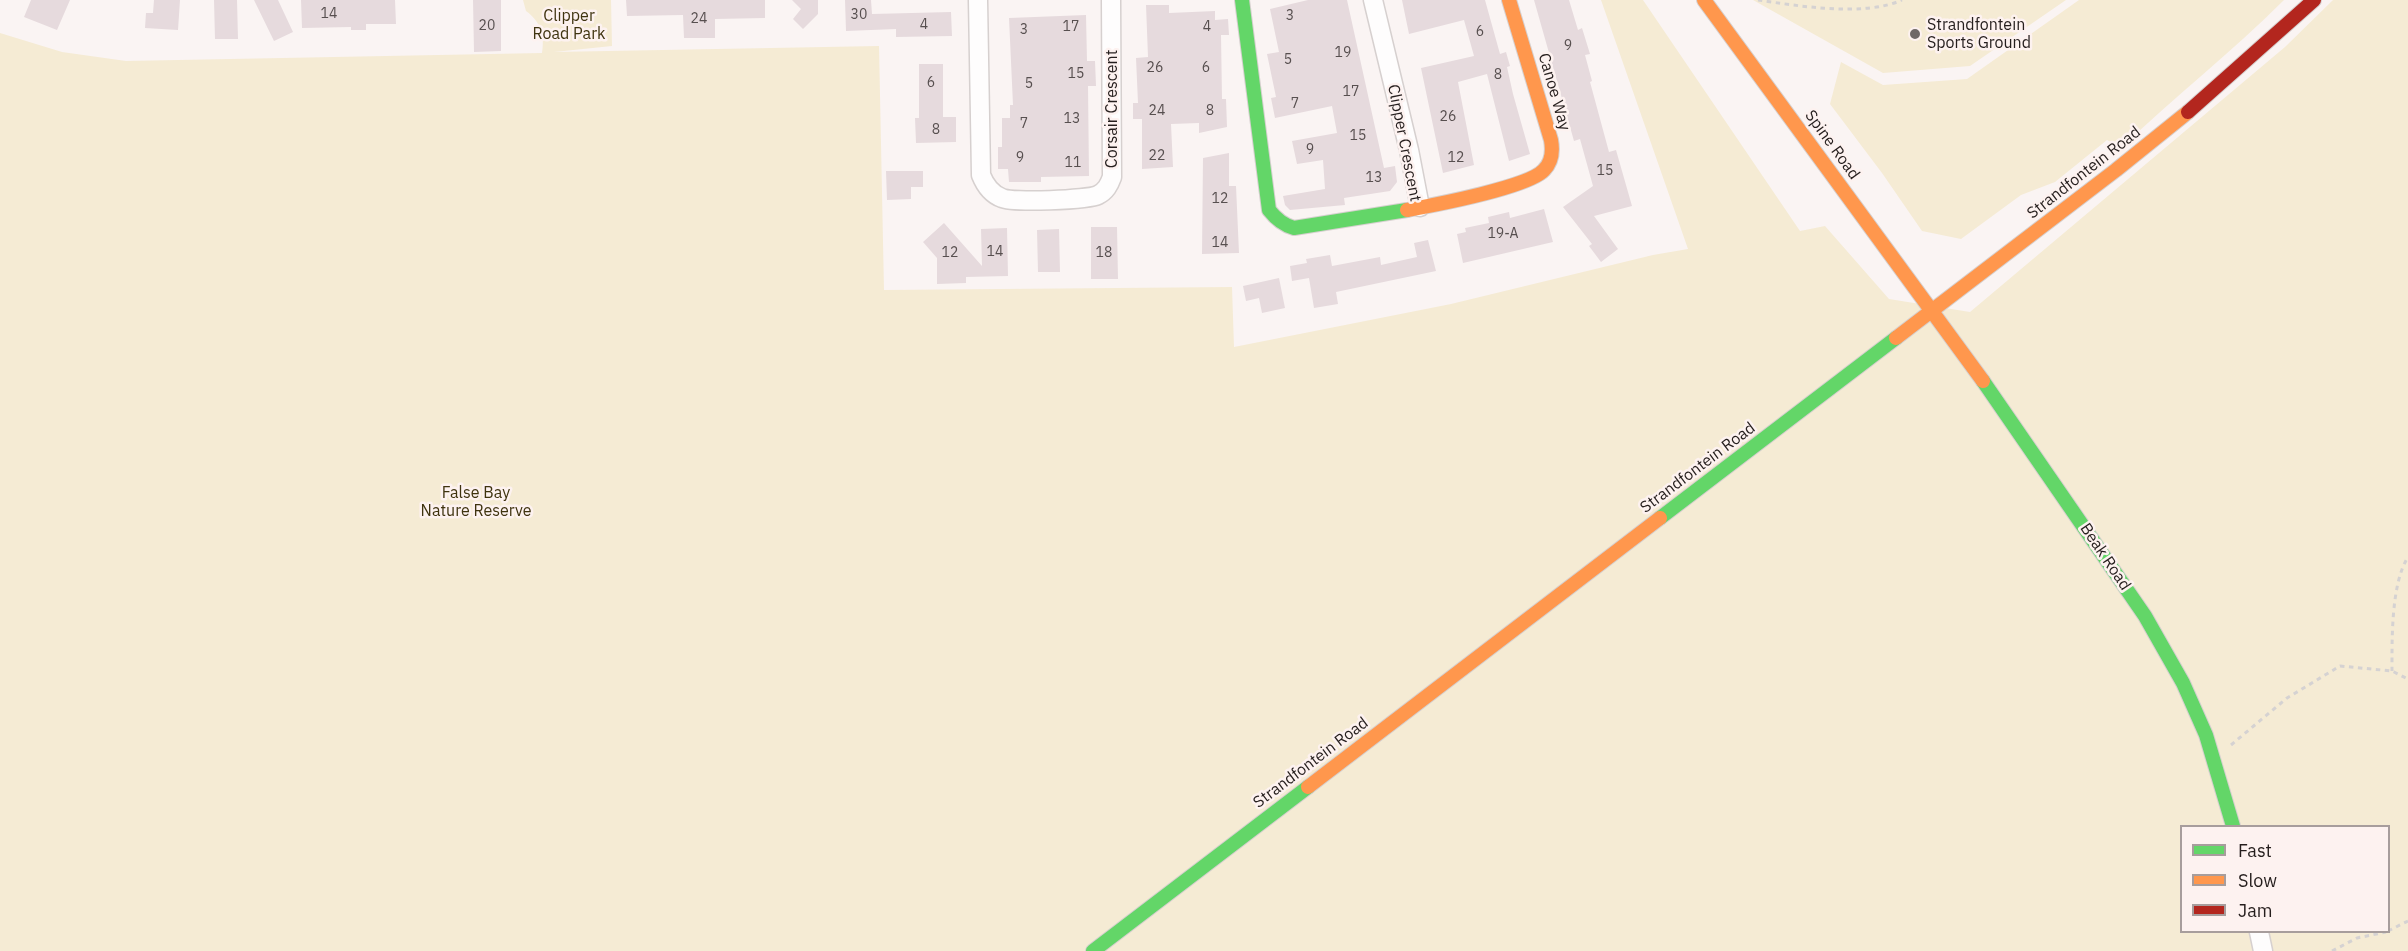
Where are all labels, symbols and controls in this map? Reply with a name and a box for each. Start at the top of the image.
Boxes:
house number: 14 [321,6,337,22]
park label: Clipper Road Park [533,6,605,44]
house number: 30 [851,7,867,23]
house number: 3 [1286,8,1294,24]
house number: 24 [691,11,707,27]
place label: Strandfontein Sports Ground [1927,15,2031,53]
house number: 4 [920,17,928,33]
house number: 20 [479,18,495,34]
house number: 17 [1063,19,1079,35]
house number: 4 [1203,19,1211,35]
house number: 3 [1020,22,1028,38]
house number: 6 [1476,24,1484,40]
marker: Strandfontein Sports Ground [1908,27,1922,41]
house number: 9 [1564,38,1572,54]
house number: 19 [1335,45,1351,61]
street label: Corsair Crescent [1102,50,1122,168]
street label: Canoe Way [1534,51,1574,133]
house number: 5 [1284,52,1292,68]
house number: 26 [1147,60,1163,76]
house number: 6 [1202,60,1210,76]
house number: 15 [1068,66,1084,82]
house number: 8 [1494,67,1502,83]
house number: 6 [927,75,935,91]
house number: 5 [1025,76,1033,92]
street label: Clipper Crescent [1383,83,1425,203]
house number: 17 [1343,84,1359,100]
house number: 7 [1291,96,1299,112]
house number: 24 [1149,103,1165,119]
house number: 8 [1206,103,1214,119]
street label: Spine Road [1800,107,1864,183]
house number: 26 [1440,109,1456,125]
house number: 13 [1064,111,1080,127]
house number: 7 [1020,116,1028,132]
house number: 8 [932,122,940,138]
street label: Strandfontein Road [2023,123,2145,223]
house number: 15 [1350,128,1366,144]
house number: 9 [1306,142,1314,158]
house number: 22 [1149,148,1165,164]
house number: 9 [1016,150,1024,166]
house number: 12 [1448,150,1464,166]
house number: 11 [1065,155,1081,171]
house number: 15 [1597,163,1613,179]
house number: 13 [1366,170,1382,186]
house number: 12 [1212,191,1228,207]
house number: 19-A [1487,226,1519,242]
house number: 14 [1212,235,1228,251]
house number: 14 [987,244,1003,260]
house number: 12 [942,245,958,261]
house number: 18 [1096,245,1112,261]
street label: Strandfontein Road [1637,419,1759,517]
park label: False Bay Nature Reserve [421,483,531,521]
street label: Beak Road [2076,520,2134,594]
street label: Strandfontein Road [1250,714,1372,812]
legend [2180,825,2390,933]
text: Fast [2238,839,2272,862]
text: Slow [2238,869,2277,892]
text: Jam [2238,899,2273,922]

